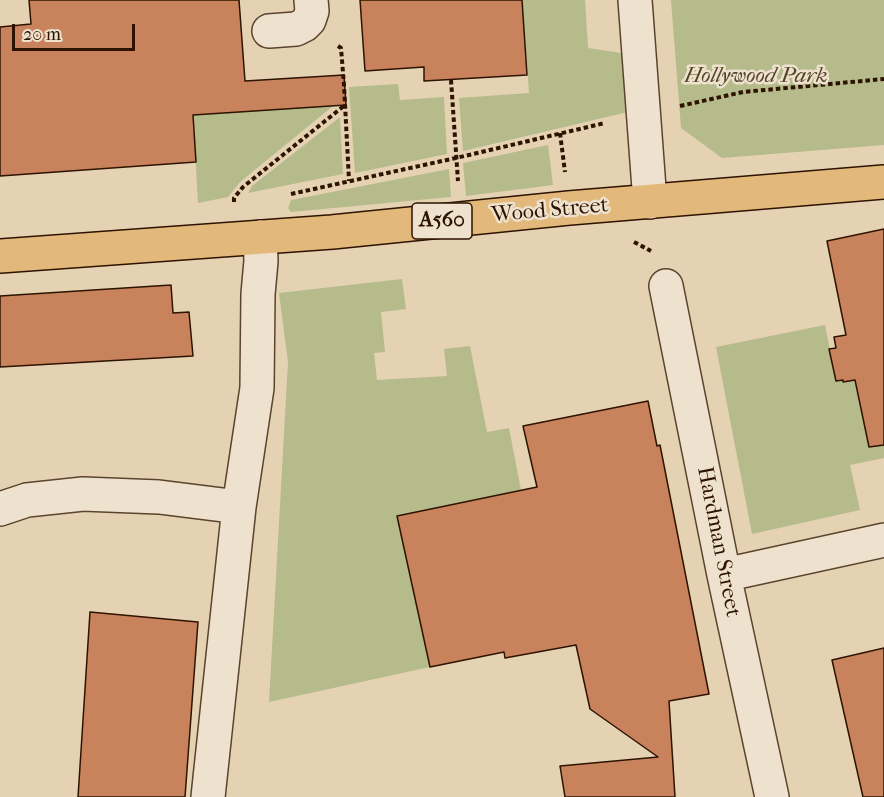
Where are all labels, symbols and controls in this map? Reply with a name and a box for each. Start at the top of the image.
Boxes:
scale bar [15,12,138,50]
text: 20 m [23,24,61,45]
park label: Hollywood Park [684,64,828,90]
street label: Wood Street [490,193,610,229]
road number: A560 [412,203,472,239]
street label: Hardman Street [690,465,746,619]

